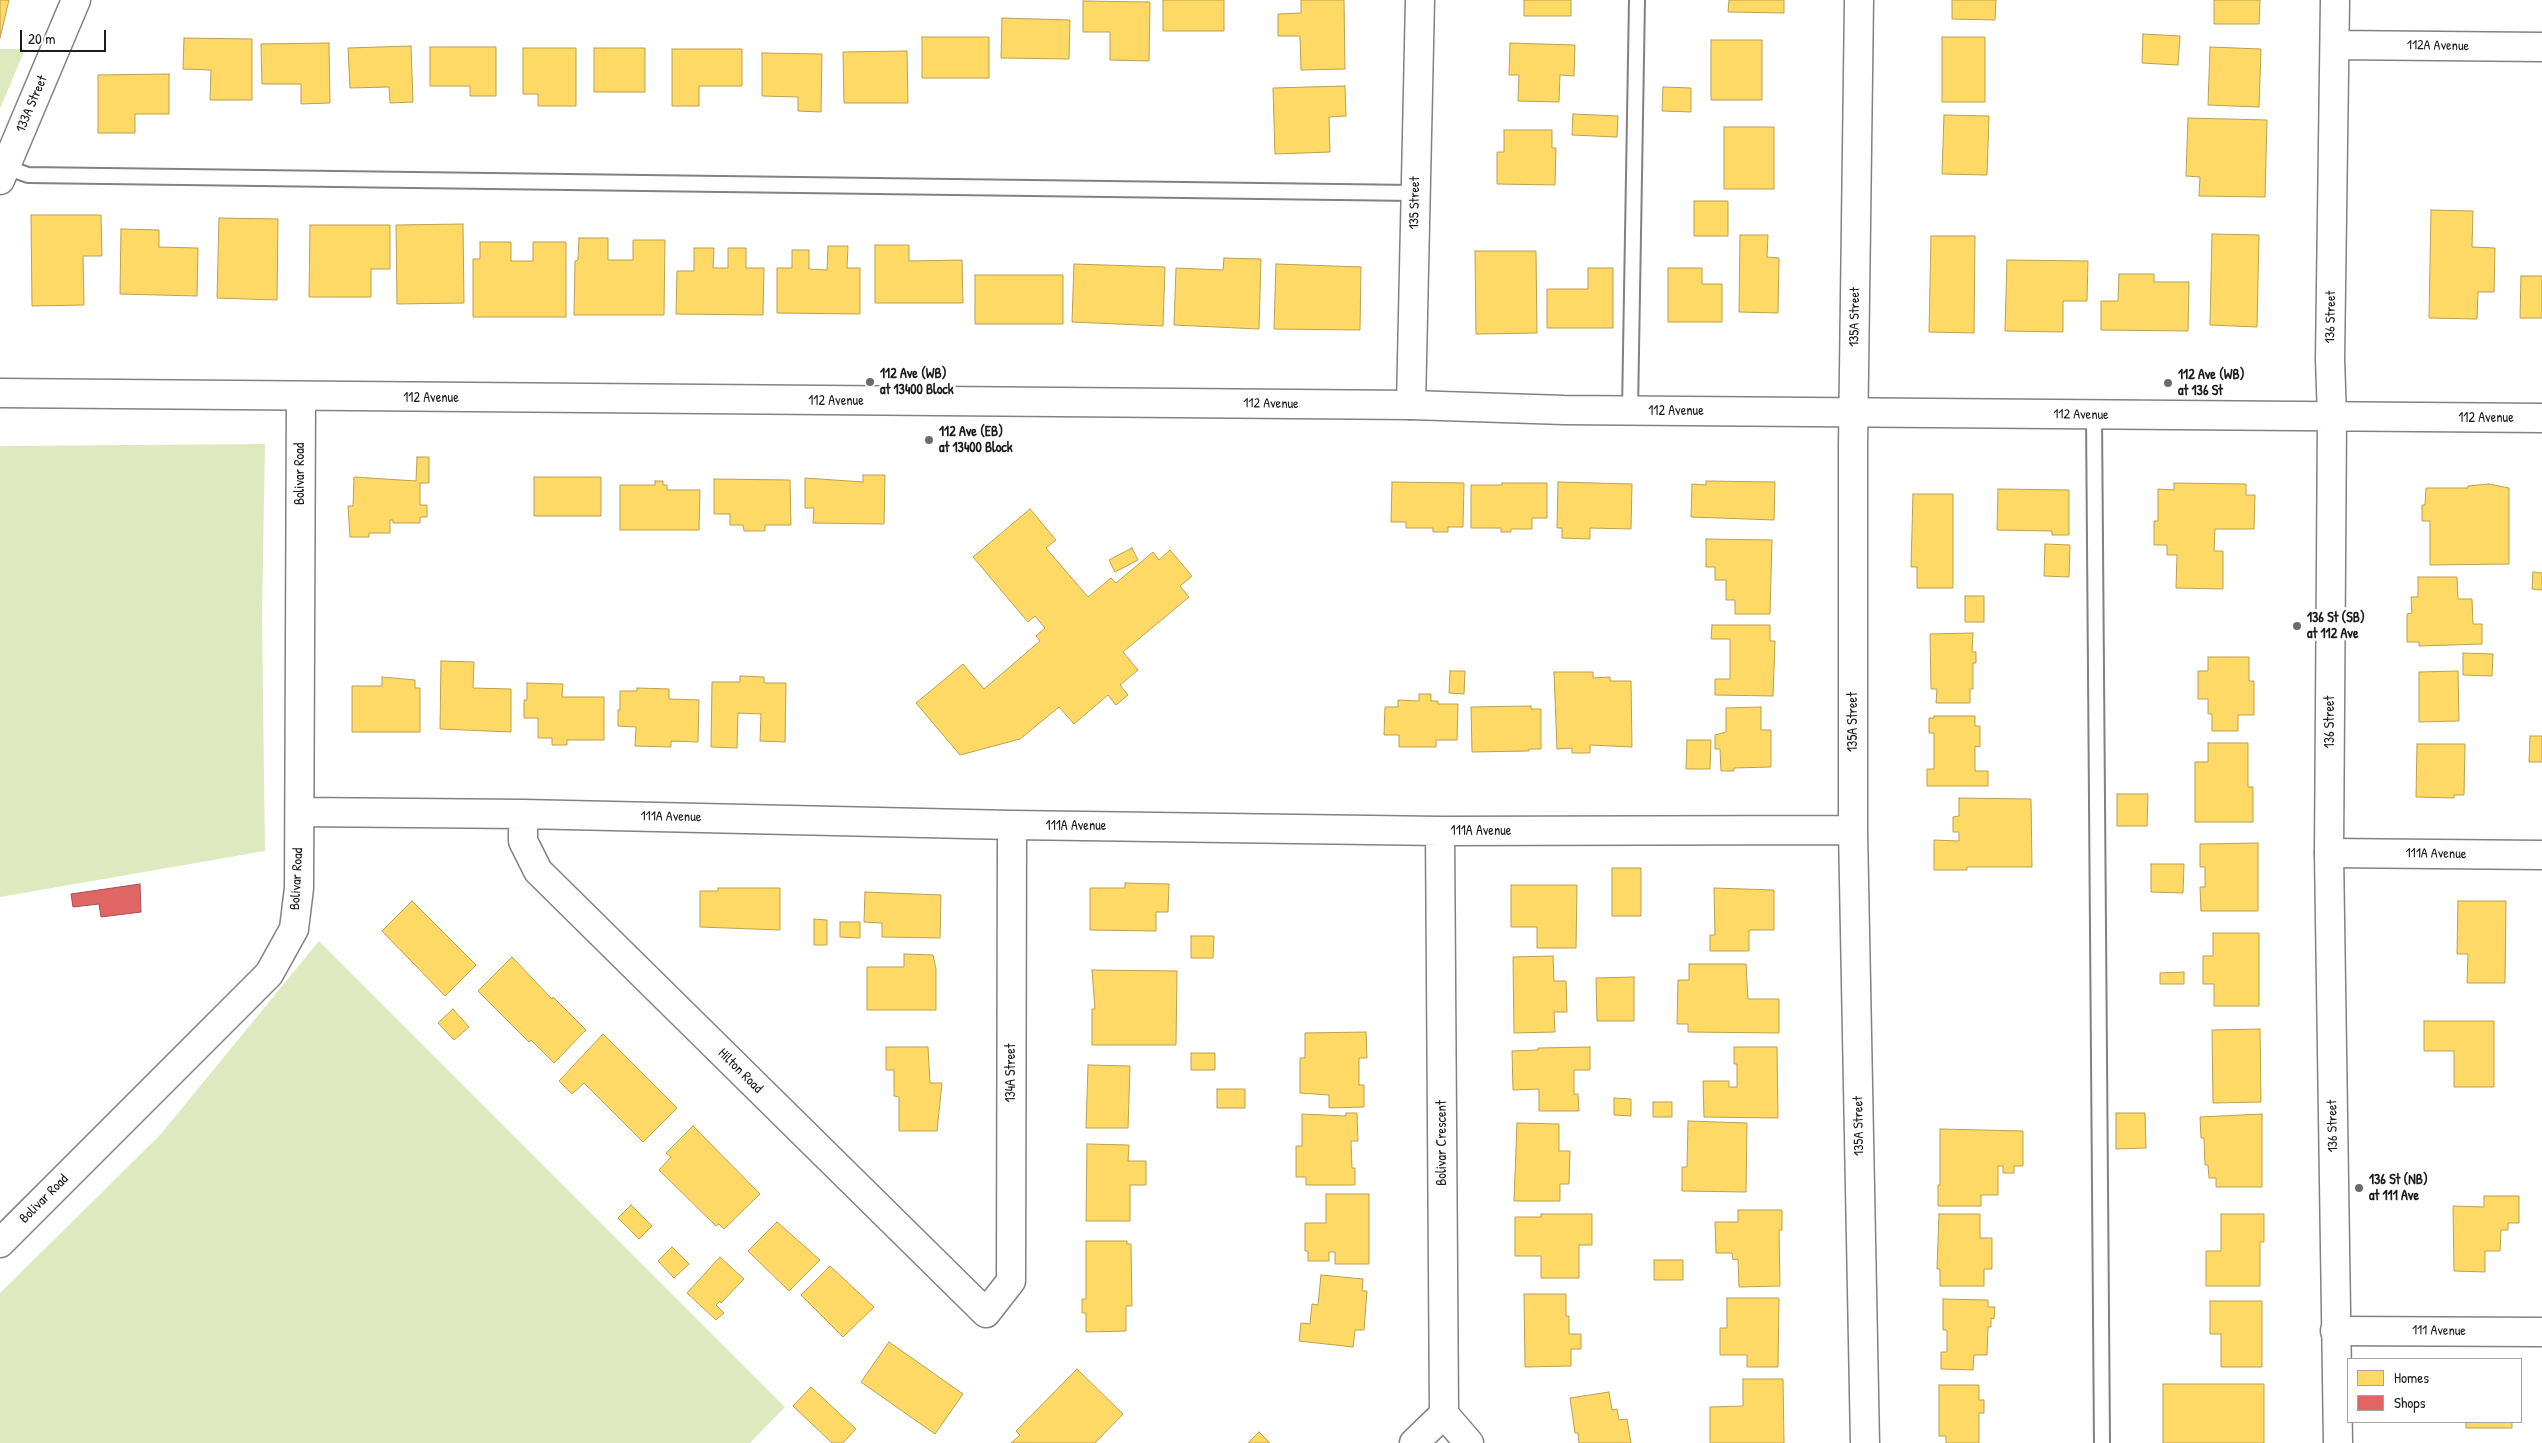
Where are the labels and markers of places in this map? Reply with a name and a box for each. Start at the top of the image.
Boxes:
place label: 112 Ave (WB) at 13400 Block [880,366,954,398]
place label: 112 Ave (WB) at 136 St [2178,367,2245,400]
marker: 112 Ave (WB) at 13400 Block [864,376,876,388]
marker: 112 Ave (WB) at 136 St [2162,377,2174,389]
place label: 112 Ave (EB) at 13400 Block [939,424,1013,457]
marker: 112 Ave (EB) at 13400 Block [923,434,935,446]
place label: 136 St (SB) at 112 Ave [2307,610,2365,642]
marker: 136 St (SB) at 112 Ave [2291,620,2303,632]
place label: 136 St (NB) at 111 Ave [2369,1172,2428,1204]
marker: 136 St (NB) at 111 Ave [2353,1182,2365,1194]

